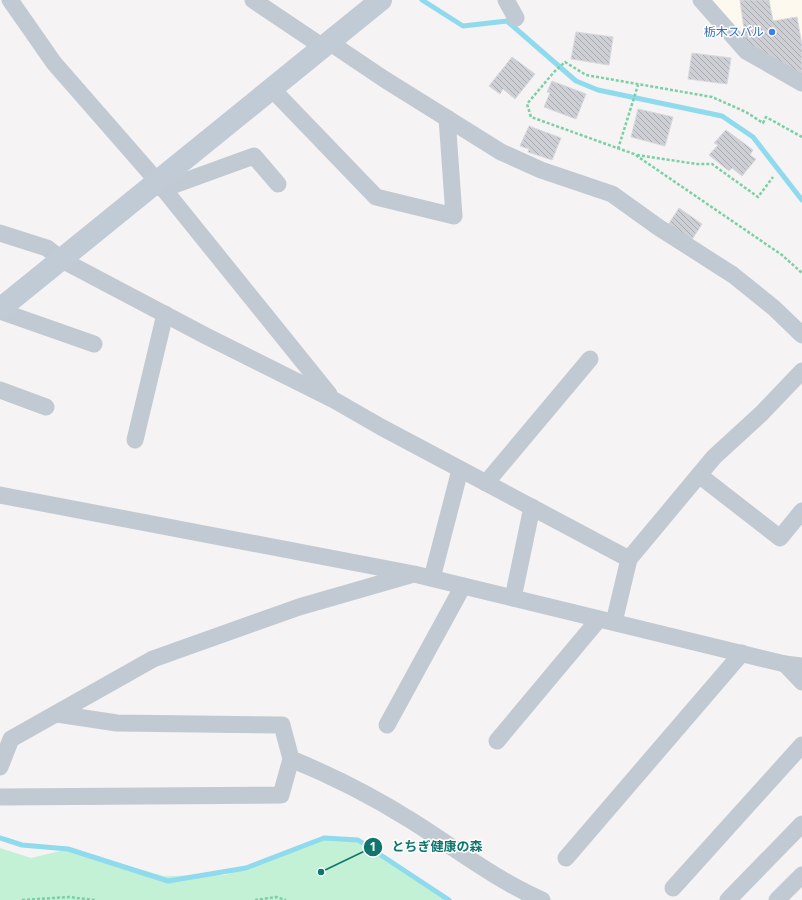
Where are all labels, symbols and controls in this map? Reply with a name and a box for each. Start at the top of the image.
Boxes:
place label: 栃木スバル [704,23,764,40]
marker: 栃木スバル [767,27,777,37]
callout: とちぎ健康の森 [363,834,490,859]
text: とちぎ健康の森 [391,837,483,855]
text: 1 [370,838,376,855]

